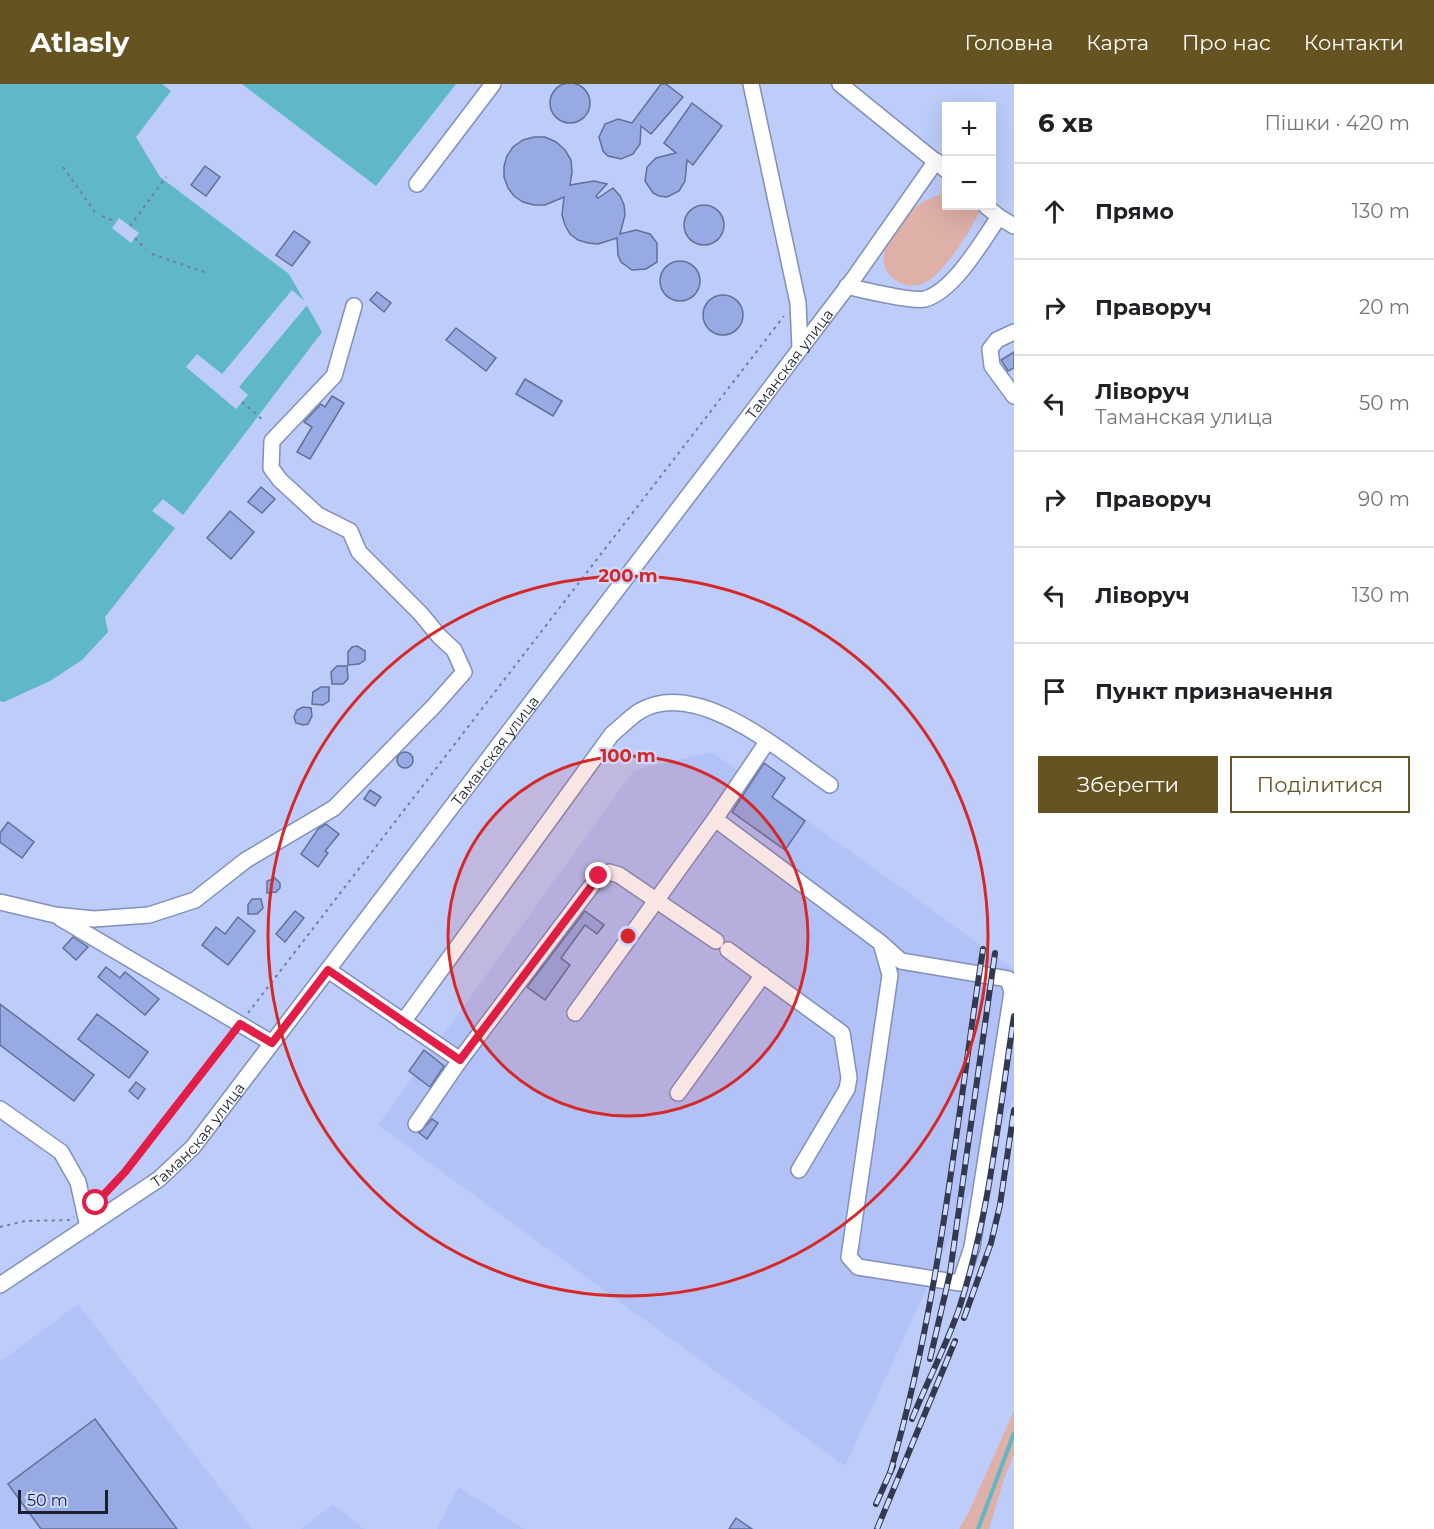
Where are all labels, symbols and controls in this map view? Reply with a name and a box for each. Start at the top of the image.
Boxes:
text: Atlasly [30,25,129,59]
text: Головна [965,30,1053,55]
text: Карта [1086,30,1149,55]
text: Про нас [1182,30,1271,55]
text: Контакти [1304,30,1404,55]
map controls [942,102,996,210]
button: + [942,102,996,156]
text: 6 хв [1038,107,1093,139]
text: Пішки · 420 m [1264,111,1410,135]
button: − [942,156,996,210]
icon: ahead [1038,195,1071,228]
text: Прямо [1095,198,1174,225]
text: 130 m [1352,199,1410,223]
icon: right [1038,291,1071,324]
text: Праворуч [1095,294,1212,321]
text: 20 m [1359,295,1410,319]
street label: Таманская улица [741,305,837,423]
text: Ліворуч [1095,378,1190,405]
icon: left [1038,387,1071,420]
text: 50 m [1359,391,1410,415]
text: Таманская улица [1095,405,1273,429]
icon: right [1038,483,1071,516]
text: Праворуч [1095,486,1212,513]
text: 90 m [1358,487,1410,511]
text: 200 m [598,565,658,587]
icon: left [1038,579,1071,612]
text: Ліворуч [1095,582,1190,609]
text: 130 m [1352,583,1410,607]
icon: arrive [1038,675,1071,708]
text: Пункт призначення [1095,678,1333,705]
street label: Таманская улица [447,692,543,809]
text: 100 m [600,745,656,767]
button: Зберегти [1038,756,1218,813]
button: Поділитися [1230,756,1410,813]
route end [585,862,611,888]
centre of rings [618,926,638,946]
street label: Таманская улица [147,1078,248,1191]
route start [82,1189,108,1215]
scale bar [18,1487,108,1514]
text: 50 m [27,1491,68,1510]

